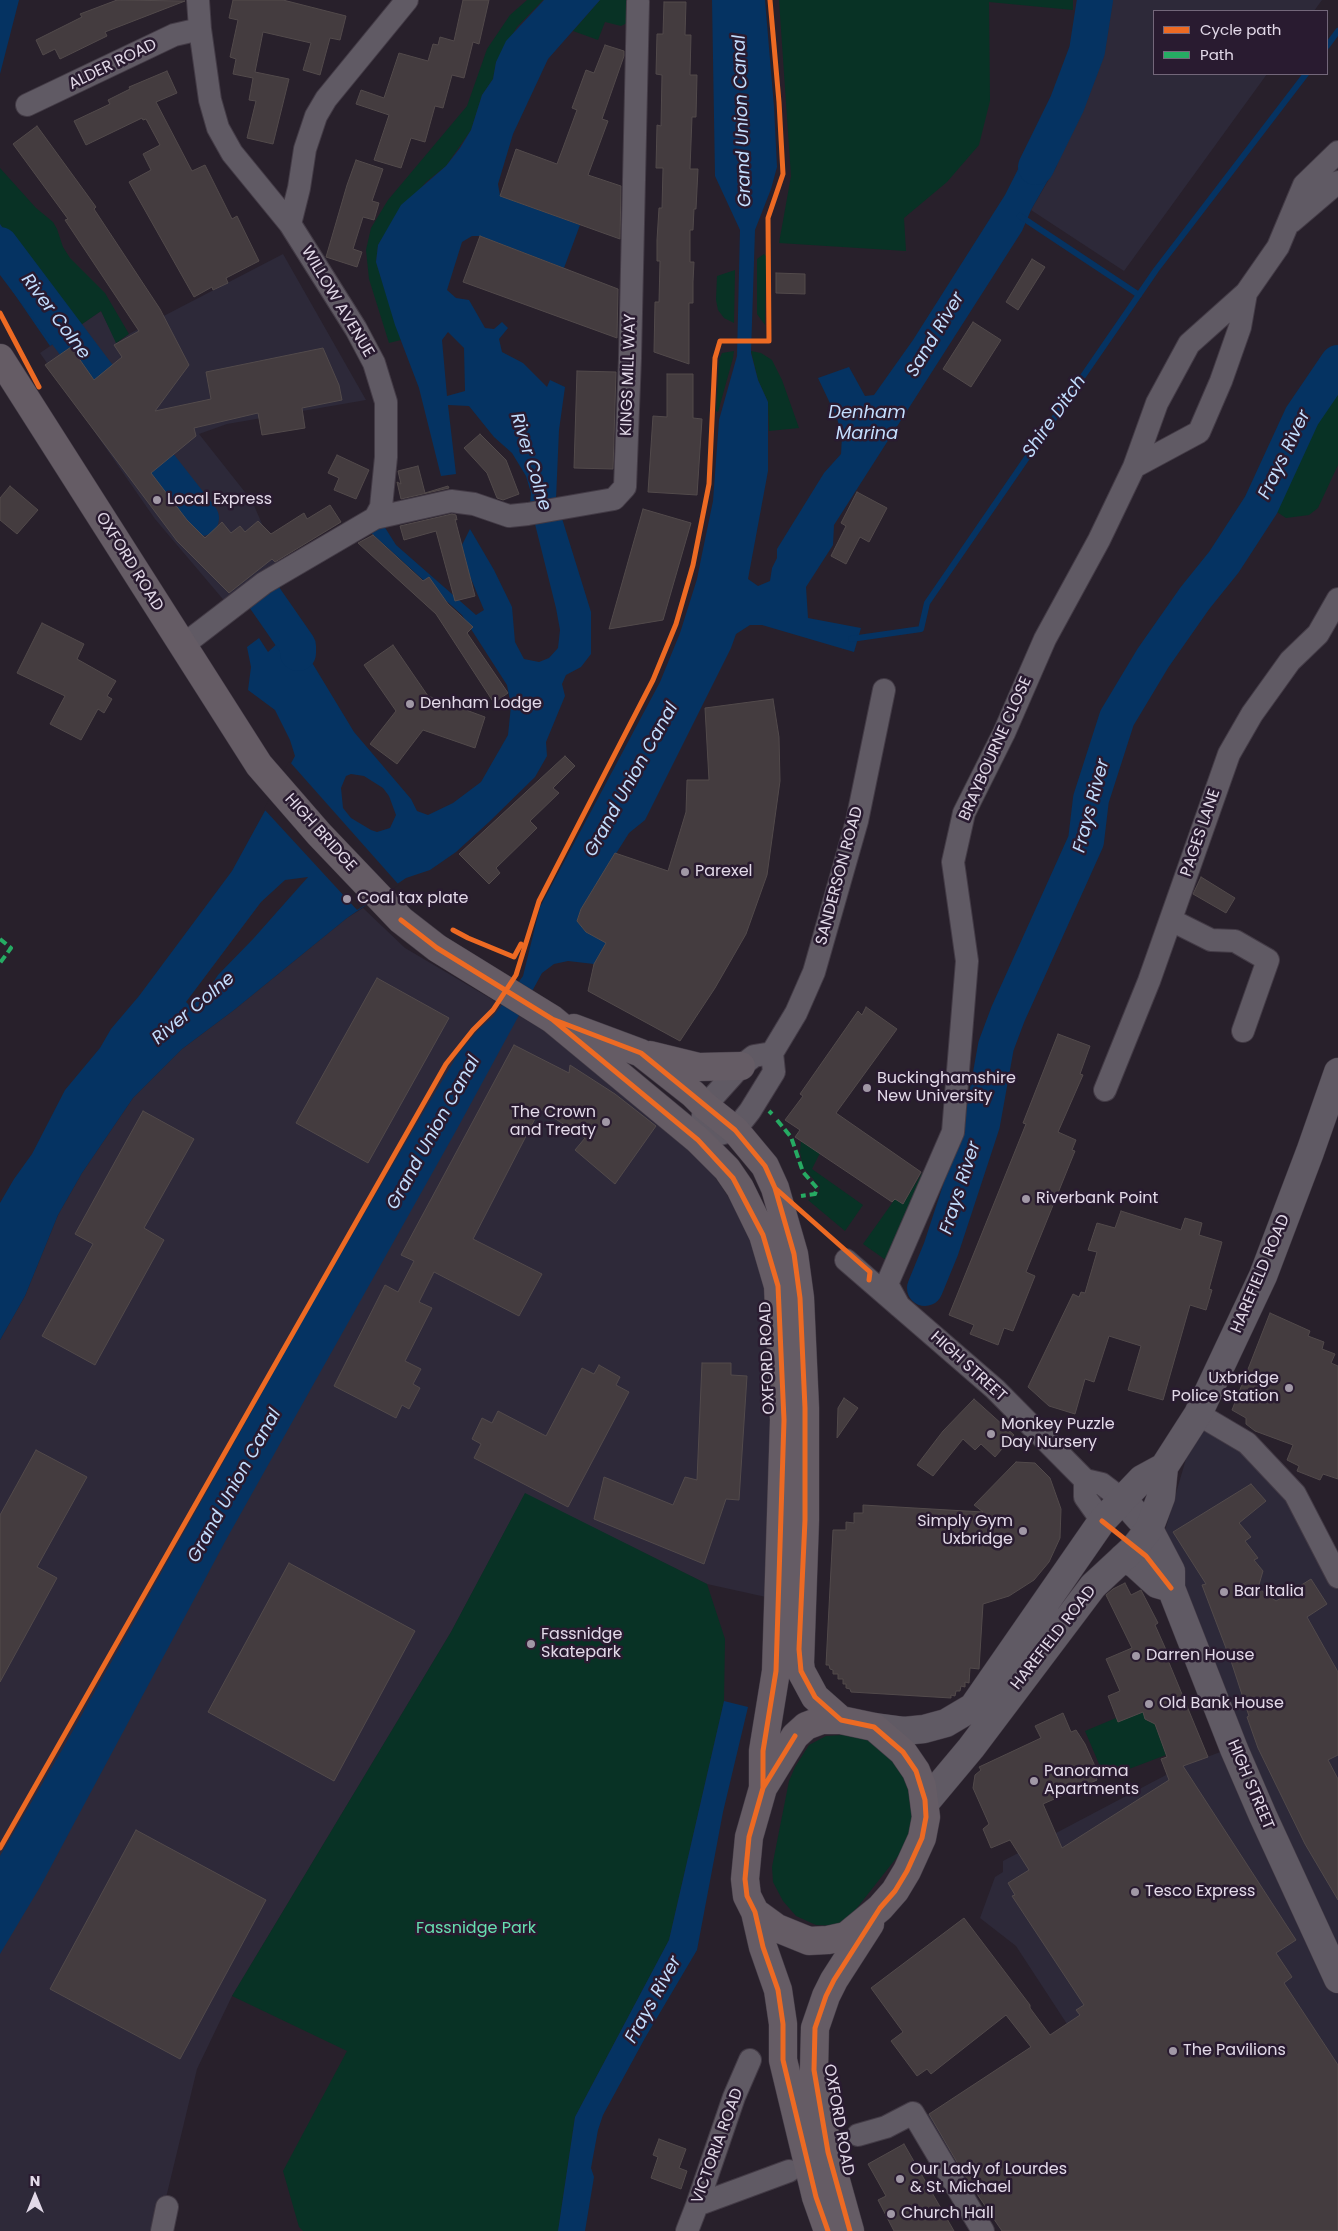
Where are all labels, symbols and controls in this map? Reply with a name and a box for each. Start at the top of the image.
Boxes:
legend [1153,10,1328,75]
text: Cycle path [1200,19,1281,40]
water label: Grand Union Canal [729,34,757,208]
street label: ALDER ROAD [66,35,160,95]
text: Path [1200,44,1234,65]
street label: WILLOW AVENUE [296,243,378,361]
water label: River Colne [16,270,94,364]
water label: Sand River [902,289,970,381]
street label: KINGS MILL WAY [617,313,641,437]
water label: Shire Ditch [1019,372,1091,462]
water label: Denham Marina [828,402,906,444]
water label: Frays River [1254,407,1316,503]
water label: River Colne [505,410,555,514]
place label: Local Express [167,490,272,510]
marker: Local Express [151,494,163,506]
street label: OXFORD ROAD [91,509,167,615]
street label: BRAYBOURNE CLOSE [956,674,1036,824]
place label: Denham Lodge [420,694,542,714]
marker: Denham Lodge [404,698,416,710]
water label: Grand Union Canal [581,699,683,861]
water label: Frays River [1069,757,1115,855]
street label: PAGES LANE [1177,787,1225,879]
street label: HIGH BRIDGE [280,790,360,876]
street label: SANDERSON ROAD [812,805,868,947]
place label: Parexel [695,862,752,882]
marker: Parexel [679,866,691,878]
place label: Coal tax plate [357,889,469,909]
marker: Coal tax plate [341,893,353,905]
water label: River Colne [148,968,240,1050]
water label: Grand Union Canal [383,1052,485,1214]
place label: Buckinghamshire New University [877,1069,1016,1107]
marker: Buckinghamshire New University [861,1082,873,1094]
place label: The Crown and Treaty [510,1103,596,1141]
marker: The Crown and Treaty [600,1116,612,1128]
water label: Frays River [936,1139,986,1237]
place label: Riverbank Point [1036,1189,1158,1209]
marker: Riverbank Point [1020,1193,1032,1205]
street label: HAREFIELD ROAD [1227,1212,1295,1336]
street label: OXFORD ROAD [756,1301,780,1415]
street label: HIGH STREET [926,1328,1010,1406]
place label: Uxbridge Police Station [1171,1369,1279,1407]
marker: Uxbridge Police Station [1283,1382,1295,1394]
water label: Grand Union Canal [184,1405,286,1567]
place label: Monkey Puzzle Day Nursery [1001,1415,1115,1453]
marker: Monkey Puzzle Day Nursery [985,1428,997,1440]
place label: Simply Gym Uxbridge [917,1512,1013,1550]
marker: Simply Gym Uxbridge [1017,1525,1029,1537]
street label: HAREFIELD ROAD [1007,1582,1101,1694]
place label: Bar Italia [1234,1582,1304,1602]
marker: Bar Italia [1218,1586,1230,1598]
place label: Fassnidge Skatepark [541,1625,622,1663]
marker: Fassnidge Skatepark [525,1638,537,1650]
place label: Darren House [1146,1646,1254,1666]
marker: Darren House [1130,1650,1142,1662]
place label: Old Bank House [1159,1694,1284,1714]
marker: Old Bank House [1143,1698,1155,1710]
street label: HIGH STREET [1222,1737,1278,1833]
place label: Panorama Apartments [1044,1762,1139,1800]
marker: Panorama Apartments [1028,1775,1040,1787]
place label: Tesco Express [1145,1882,1255,1902]
marker: Tesco Express [1129,1886,1141,1898]
park label: Fassnidge Park [416,1919,536,1939]
water label: Frays River [621,1953,687,2047]
place label: The Pavilions [1183,2041,1286,2061]
marker: The Pavilions [1167,2045,1179,2057]
street label: OXFORD ROAD [819,2063,857,2177]
street label: VICTORIA ROAD [688,2086,748,2206]
place label: Our Lady of Lourdes & St. Michael [910,2160,1067,2198]
north arrow [10,2171,60,2221]
text: N [30,2171,40,2191]
marker: Our Lady of Lourdes & St. Michael [894,2173,906,2185]
place label: Church Hall [901,2204,994,2224]
marker: Church Hall [885,2208,897,2220]

